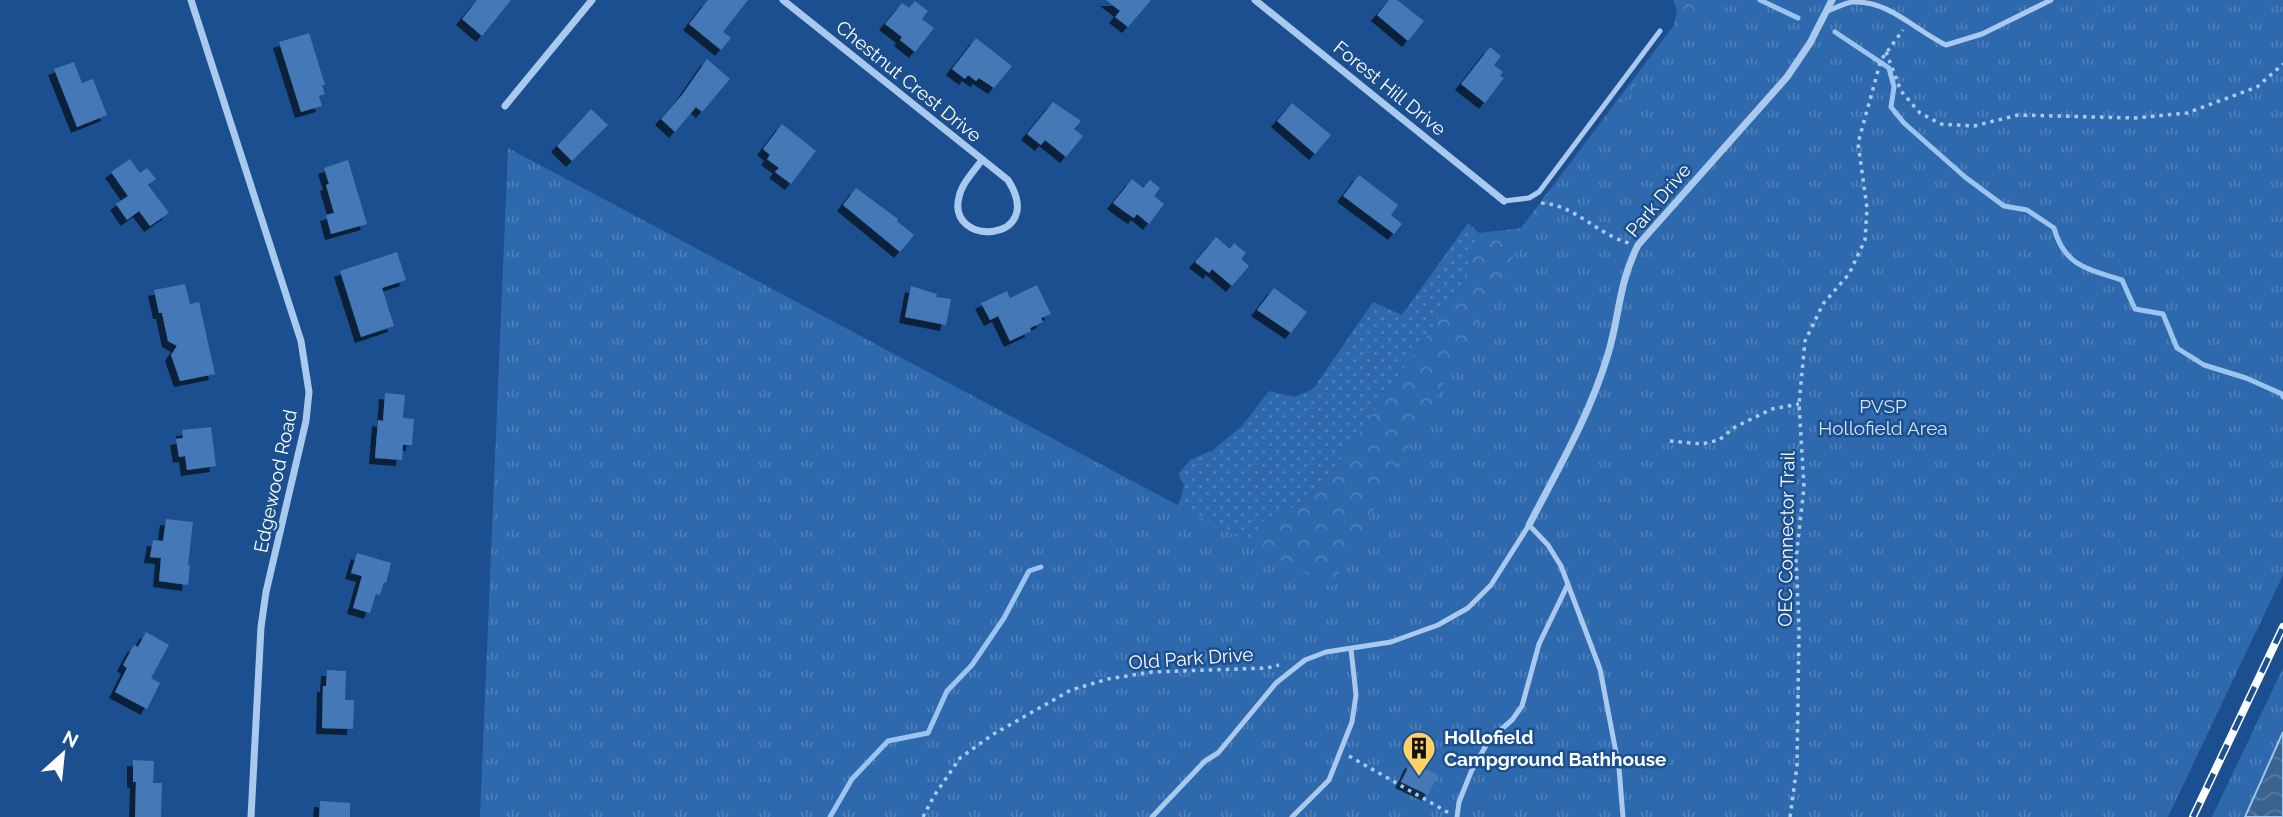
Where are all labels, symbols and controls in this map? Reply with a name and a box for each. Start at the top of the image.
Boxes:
street label: Chestnut Crest Drive [832,16,986,146]
street label: Forest Hill Drive [1329,36,1451,140]
street label: Park Drive [1621,159,1695,241]
park label: PVSP Hollofield Area [1818,395,1948,439]
street label: Edgewood Road [249,407,301,555]
street label: OEC Connector Trail [1773,450,1799,627]
street label: Old Park Drive [1128,643,1254,673]
north arrow [28,719,98,789]
text: N [59,726,82,752]
place label: Hollofield Campground Bathhouse [1444,726,1667,770]
building icon: Hollofield Campground Bathhouse [1400,729,1438,778]

